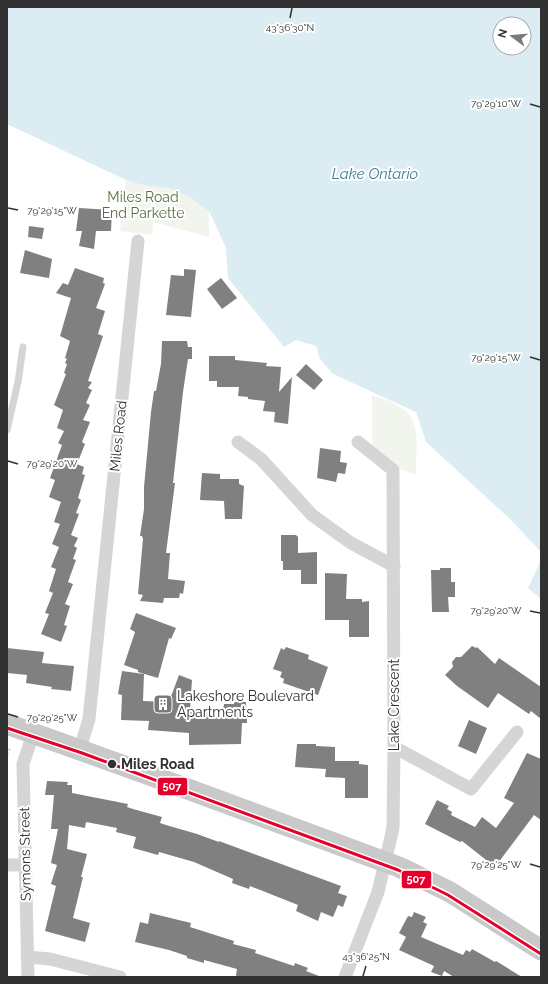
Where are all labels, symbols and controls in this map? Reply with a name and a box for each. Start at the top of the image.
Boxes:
north arrow [492,16,532,56]
text: 43°36'30"N [266,22,314,33]
text: N [495,28,510,39]
text: 79°29'10"W [471,98,522,109]
water label: Lake Ontario [332,165,418,183]
park label: Miles Road End Parkette [102,189,184,221]
text: 79°29'15"W [27,205,77,216]
text: 79°29'15"W [471,352,521,363]
street label: Miles Road [106,400,130,472]
text: 79°29'20"W [27,458,78,469]
text: 79°29'20"W [471,605,522,616]
street label: Lake Crescent [386,658,402,751]
place label: Lakeshore Boulevard Apartments [177,688,314,720]
building icon: Lakeshore Boulevard Apartments [152,693,174,715]
text: 79°29'25"W [27,712,78,723]
place label: Miles Road [121,756,194,772]
marker: Miles Road [106,758,118,770]
line badge: 507 [157,777,188,796]
text: 507 [162,780,182,793]
street label: Symons Street [16,806,34,901]
text: 79°29'25"W [471,859,522,870]
line badge: 507 [401,870,432,889]
text: 507 [406,873,426,886]
text: 43°36'25"N [342,951,390,962]

